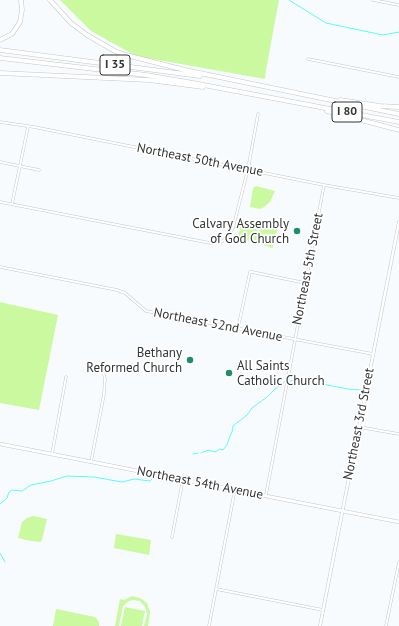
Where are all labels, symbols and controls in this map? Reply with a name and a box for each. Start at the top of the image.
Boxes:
road number: I 35 [100,55,130,75]
road number: I 80 [332,102,362,122]
street label: Northeast 50th Avenue [136,140,264,180]
street label: Northeast 5th Street [289,212,327,326]
place label: Calvary Assembly of God Church [192,216,289,247]
marker: Calvary Assembly of God Church [292,226,302,236]
street label: Northeast 52nd Avenue [152,305,284,345]
place label: Bethany Reformed Church [86,345,182,376]
marker: Bethany Reformed Church [185,355,195,365]
place label: All Saints Catholic Church [237,358,325,389]
street label: Northeast 3rd Street [341,367,377,481]
marker: All Saints Catholic Church [224,368,234,378]
street label: Northeast 54th Avenue [136,463,264,503]

